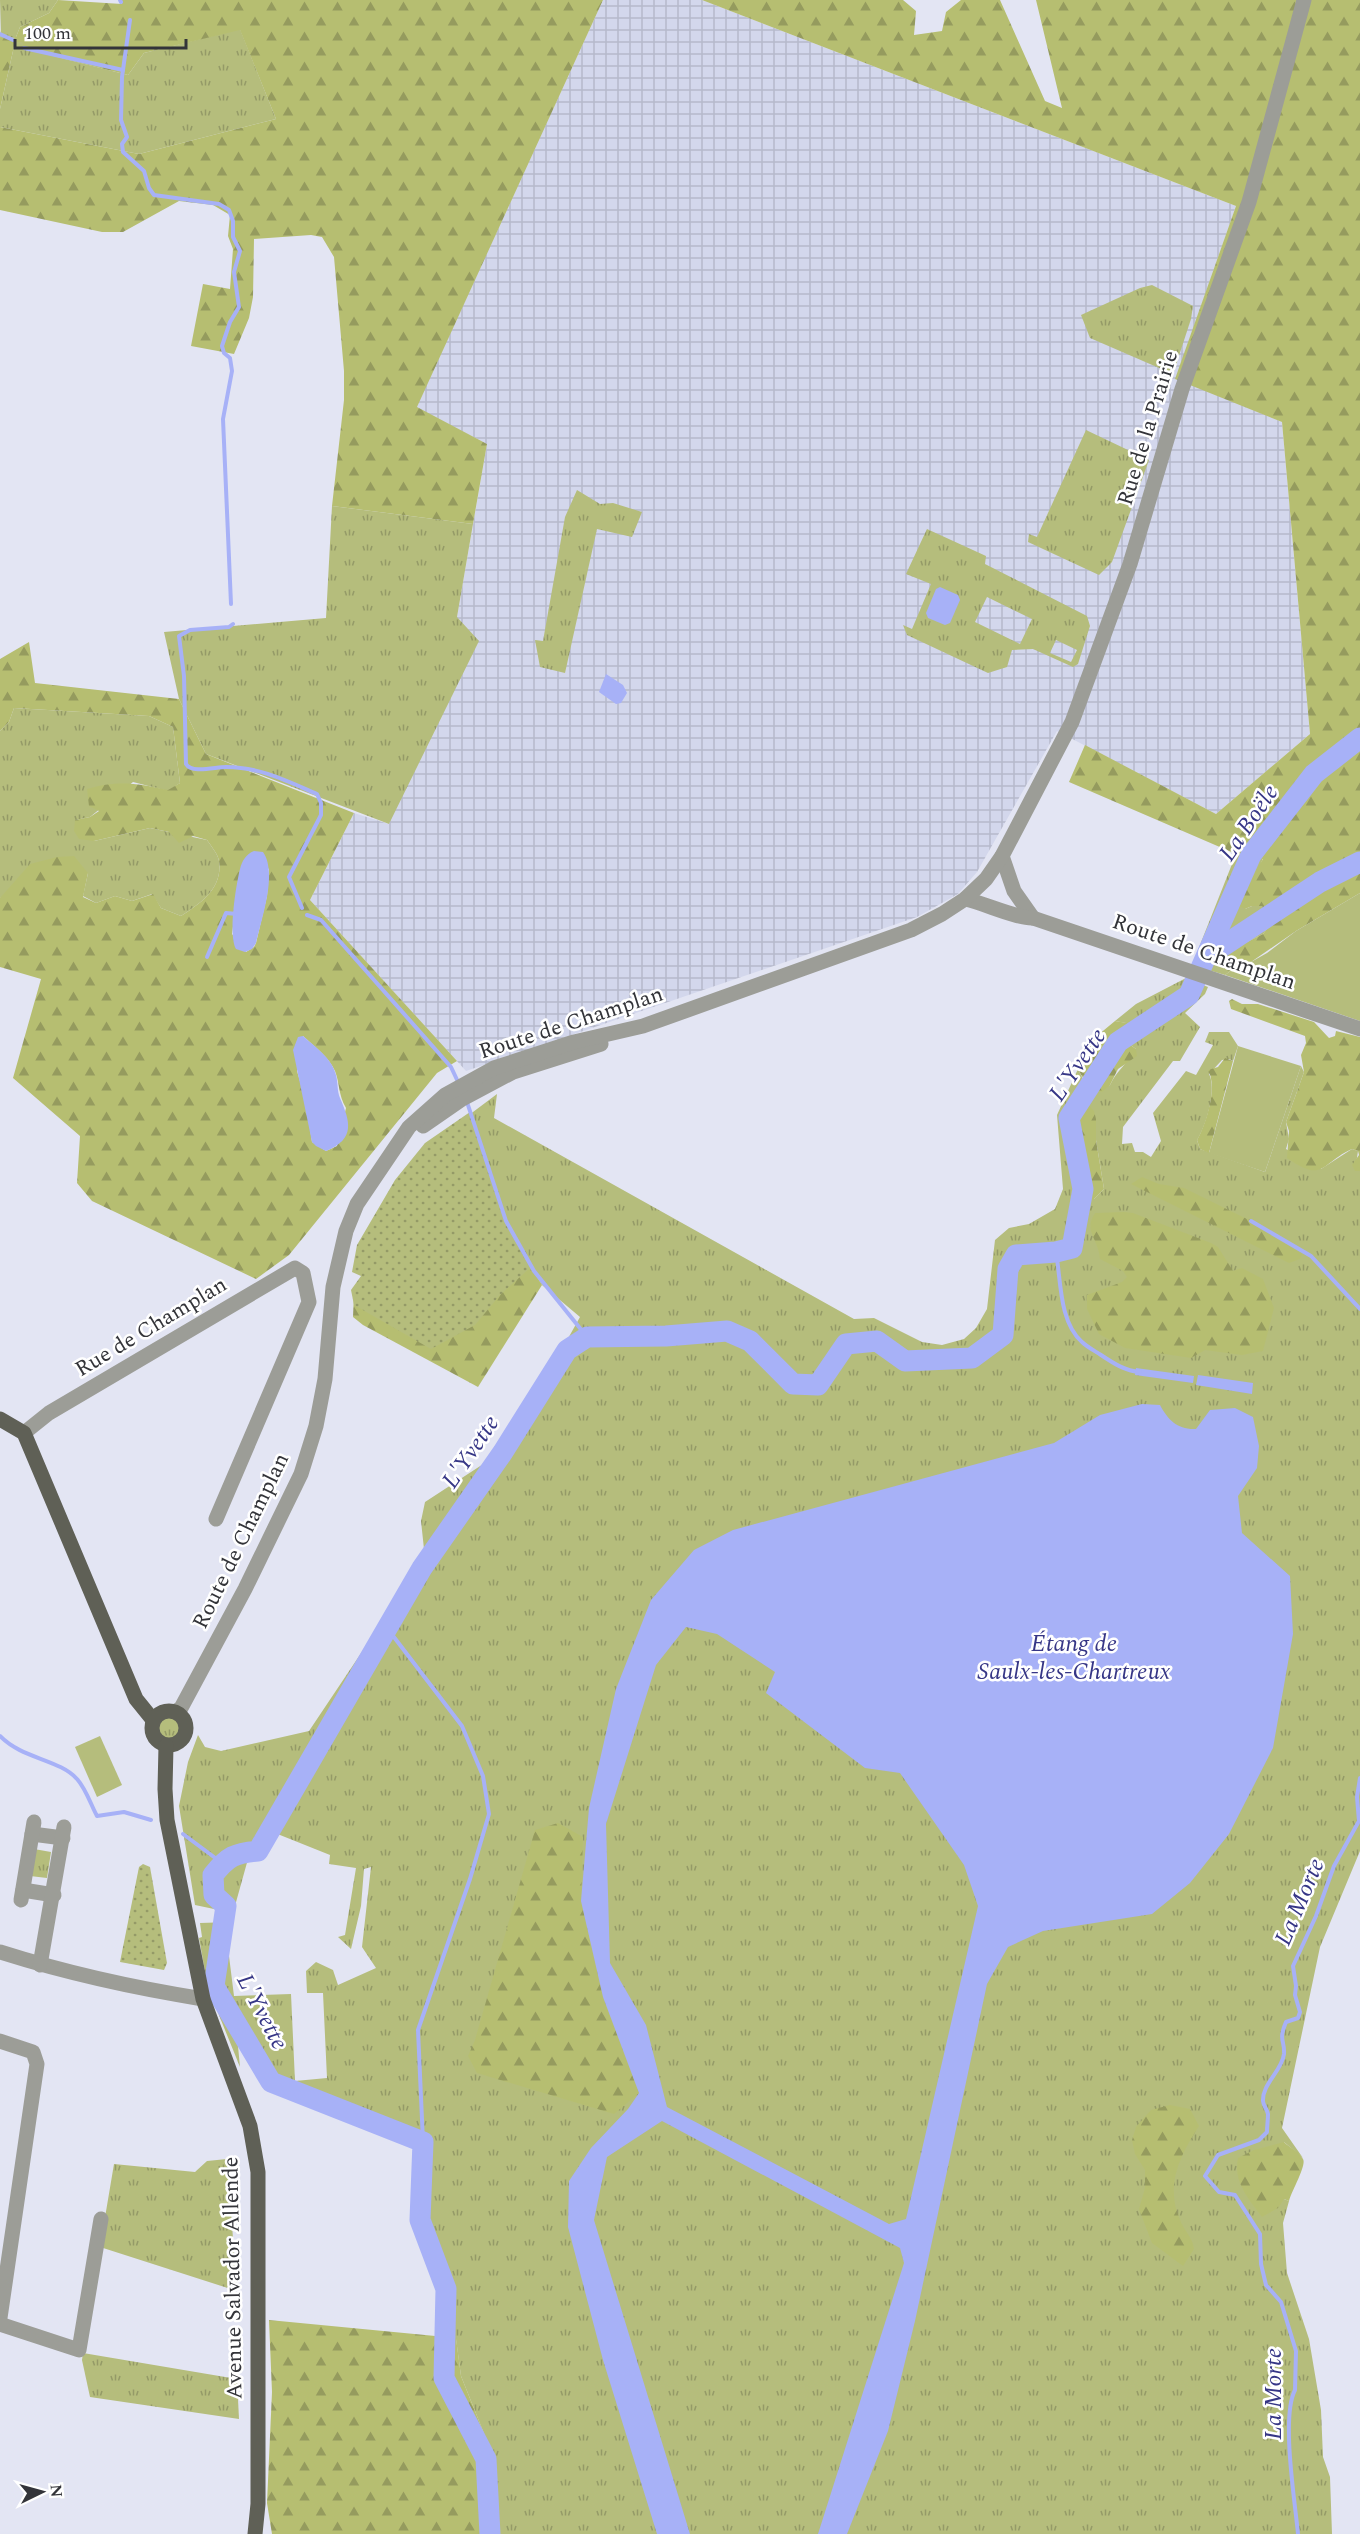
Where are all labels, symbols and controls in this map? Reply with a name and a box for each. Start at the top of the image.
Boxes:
scale bar [15,12,186,50]
text: 100 m [24,20,71,47]
street label: Rue de la Prairie [1109,346,1187,510]
water label: La Boële [1210,777,1288,869]
street label: Route de Champlan [1108,905,1300,999]
street label: Route de Champlan [475,978,667,1068]
water label: L'Yvette [1040,1021,1116,1109]
street label: Rue de Champlan [69,1268,233,1386]
water label: L'Yvette [433,1408,509,1496]
street label: Route de Champlan [184,1447,298,1635]
water label: Étang de Saulx-les-Chartreux [978,1626,1171,1690]
water label: La Morte [1265,1853,1335,1951]
water label: L'Yvette [227,1967,297,2057]
street label: Avenue Salvador Allende [214,2156,252,2400]
water label: La Morte [1256,2348,1292,2440]
north arrow [12,2462,72,2522]
text: N [43,2483,68,2498]

